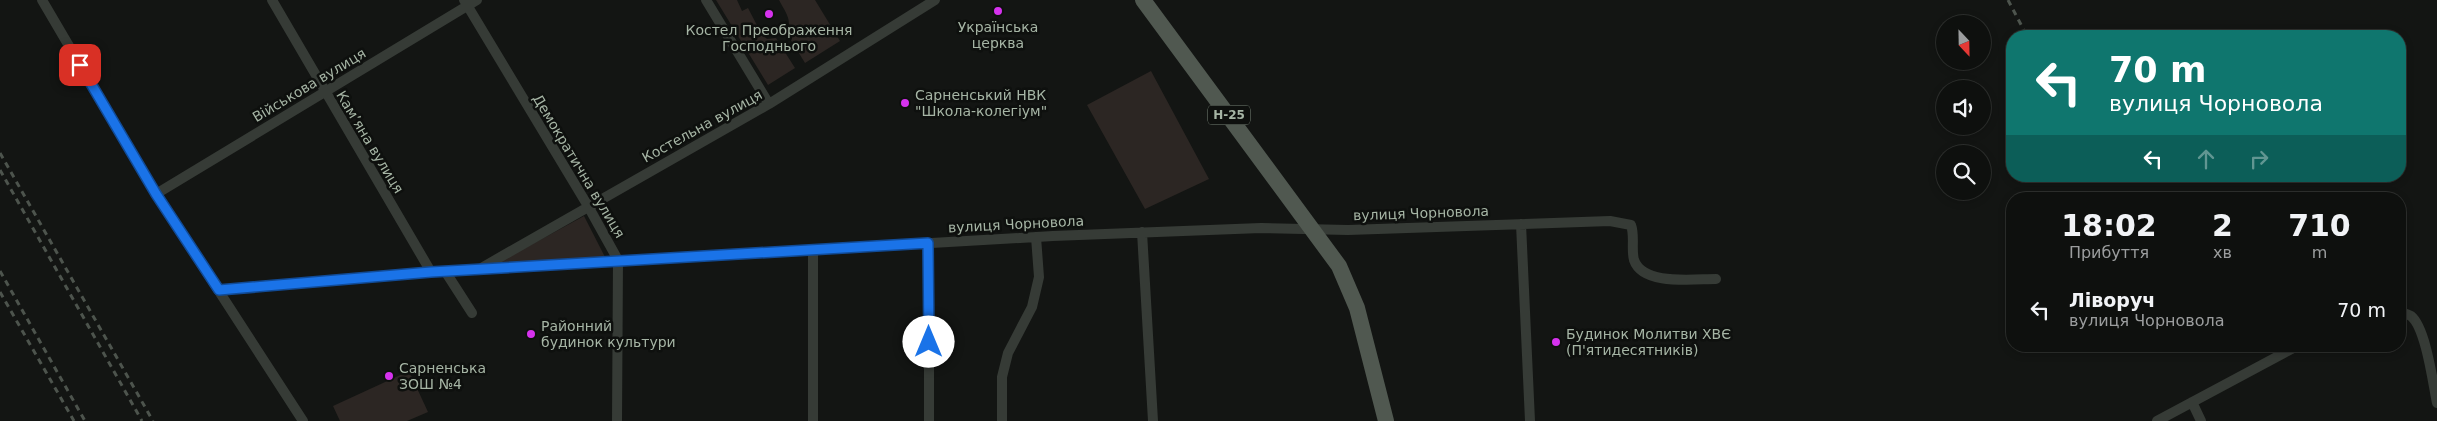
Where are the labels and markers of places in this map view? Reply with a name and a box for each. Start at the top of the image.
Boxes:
marker: Українська церква [992,5,1004,17]
marker: Костел Преображення Господнього [763,8,775,20]
place label: Українська церква [958,19,1038,51]
place label: Костел Преображення Господнього [685,22,853,54]
pin [59,44,101,86]
place label: Сарненський НВК "Школа-колегіум" [915,87,1047,119]
marker: Сарненський НВК "Школа-колегіум" [899,97,911,109]
place label: Районний будинок культури [541,318,676,350]
place label: Будинок Молитви ХВЄ (П'ятидесятників) [1566,326,1731,358]
marker: Районний будинок культури [525,328,537,340]
marker: Будинок Молитви ХВЄ (П'ятидесятників) [1550,336,1562,348]
place label: Сарненська ЗОШ №4 [399,360,486,392]
marker: Сарненська ЗОШ №4 [383,370,395,382]

